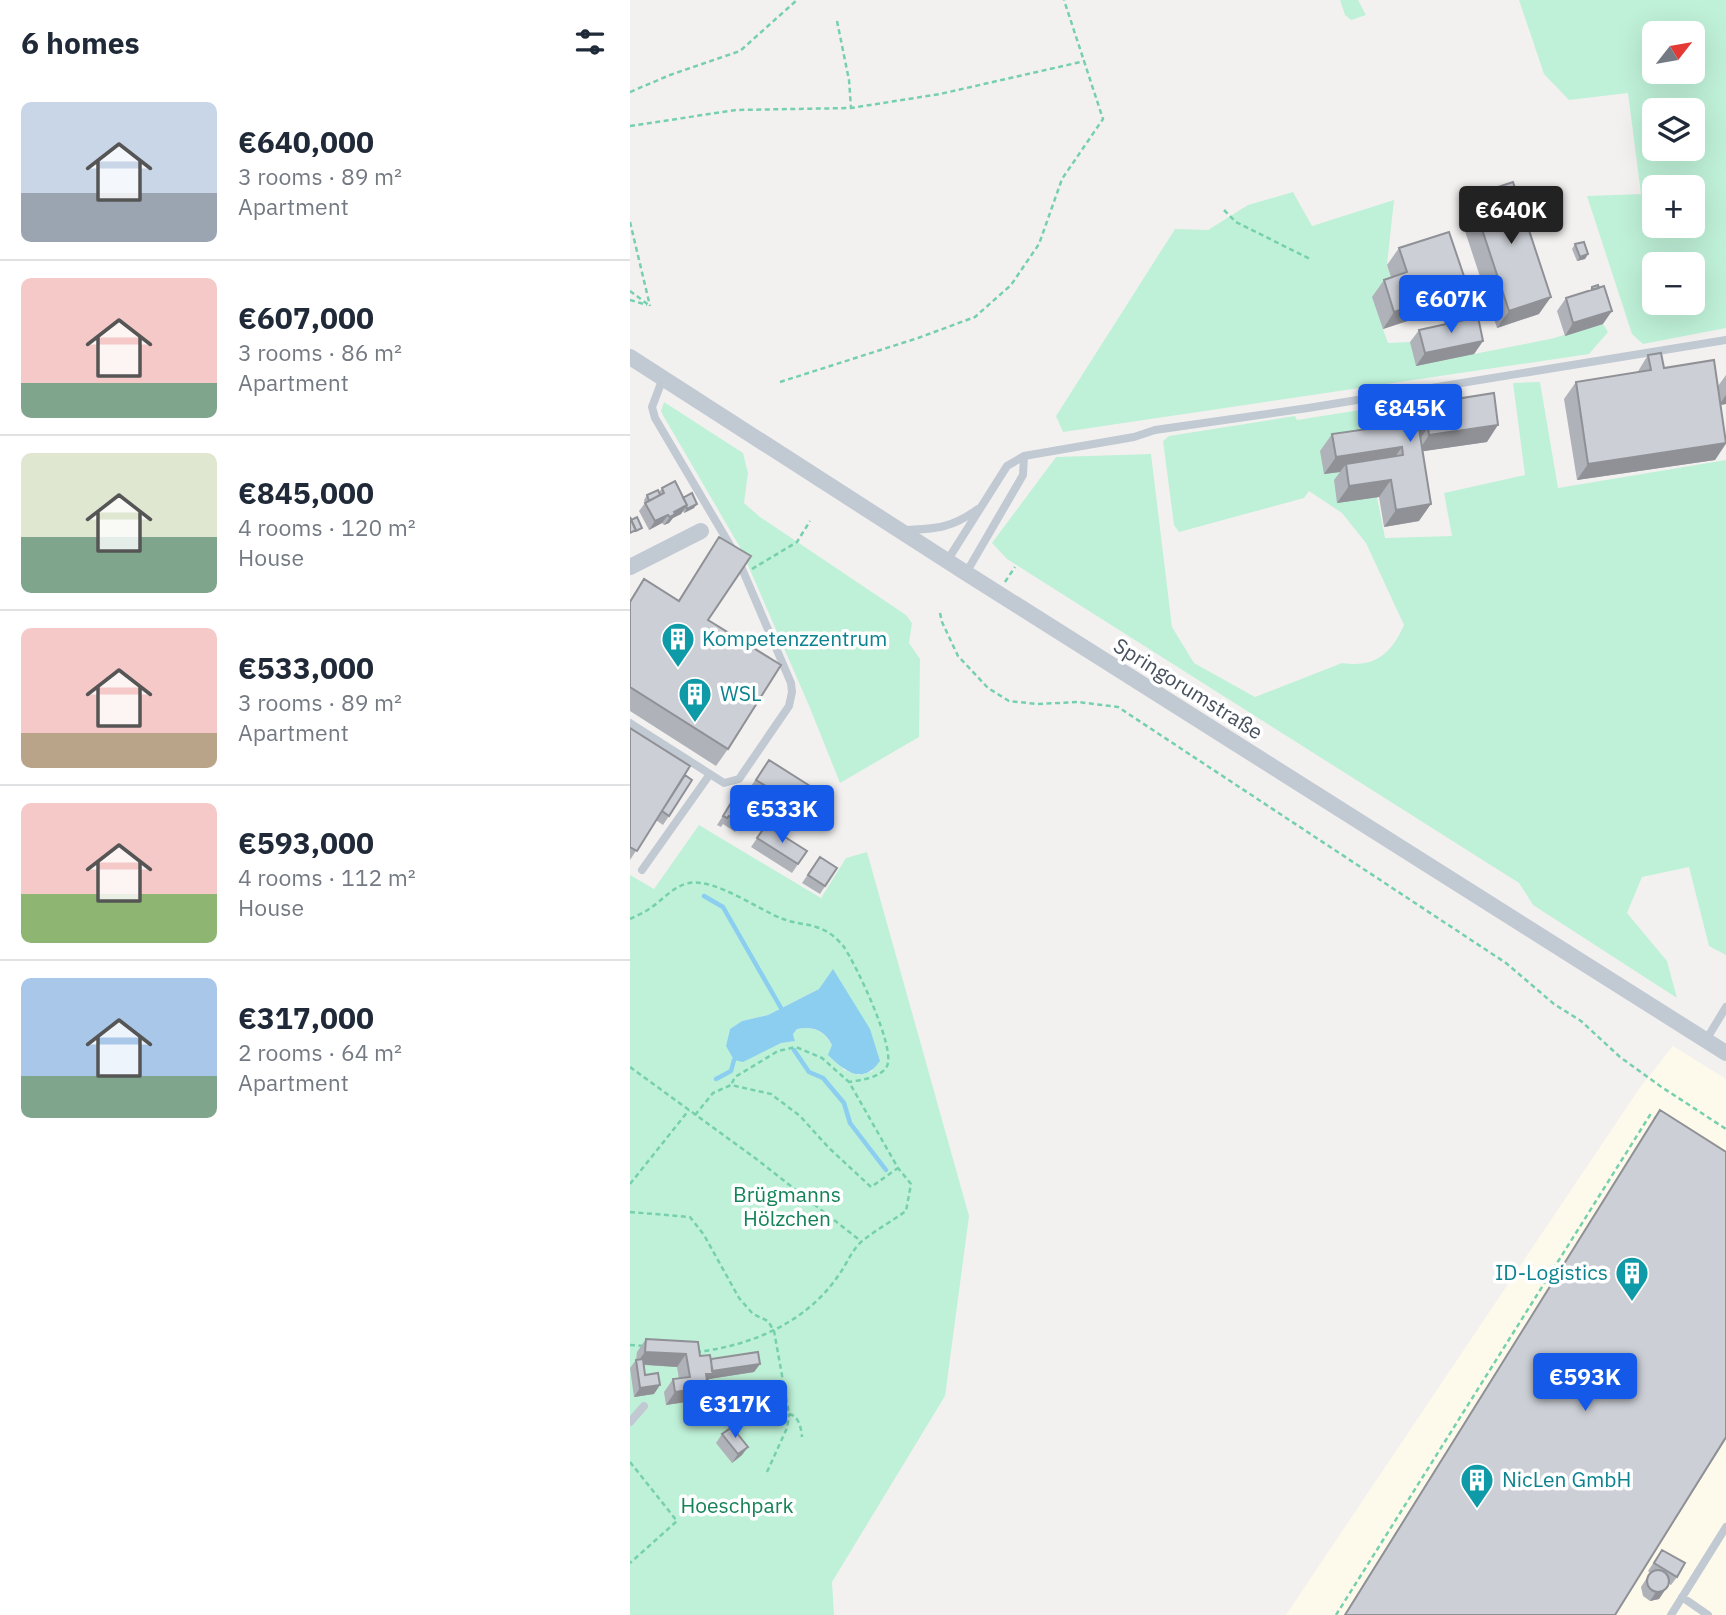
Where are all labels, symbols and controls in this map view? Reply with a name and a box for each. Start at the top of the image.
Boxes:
north arrow [1642,21,1704,84]
map controls [1642,21,1705,315]
text: 6 homes [21,23,140,62]
icon: filters [571,23,609,61]
button: layers [1642,98,1705,161]
text: €640,000 [238,122,374,161]
icon: home [77,130,161,214]
text: 3 rooms · 89 m² [238,161,402,191]
button: + [1642,175,1705,238]
pin: €640K [1462,187,1560,246]
text: Apartment [238,191,349,221]
text: €640K [1475,194,1547,224]
button: − [1642,252,1705,315]
pin: €607K [1402,276,1500,335]
text: €607K [1415,283,1487,313]
text: €607,000 [238,298,374,337]
icon: home [77,306,161,390]
text: 3 rooms · 86 m² [238,337,402,367]
text: Apartment [238,367,349,397]
pin: €845K [1361,384,1459,444]
text: €845K [1374,392,1446,422]
text: €845,000 [238,473,374,512]
icon: home [77,481,161,565]
text: 4 rooms · 120 m² [238,512,416,542]
text: House [238,542,304,572]
building icon: Kompetenzzentrum [659,620,697,669]
place label: Kompetenzzentrum [702,624,887,652]
street label: Springorumstraße [1109,631,1269,745]
text: €533,000 [238,648,374,687]
icon: home [77,656,161,740]
building icon: WSL [676,675,714,724]
place label: WSL [720,679,761,707]
text: 3 rooms · 89 m² [238,687,402,717]
text: Apartment [238,717,349,747]
pin: €533K [733,786,831,845]
text: €533K [746,793,818,823]
text: €593,000 [238,823,374,862]
icon: home [77,831,161,915]
text: 4 rooms · 112 m² [238,862,416,892]
text: House [238,892,304,922]
text: €317,000 [238,998,374,1037]
icon: home [77,1006,161,1090]
text: 2 rooms · 64 m² [238,1037,402,1067]
text: Apartment [238,1067,349,1097]
park label: Brügmanns Hölzchen [733,1180,841,1232]
building icon: ID-Logistics [1613,1254,1651,1303]
place label: ID-Logistics [1495,1258,1608,1286]
pin: €593K [1536,1354,1634,1413]
text: €593K [1549,1361,1621,1391]
pin: €317K [686,1380,784,1440]
text: €317K [699,1388,771,1418]
building icon: NicLen GmbH [1458,1461,1496,1510]
place label: NicLen GmbH [1502,1465,1631,1493]
park label: Hoeschpark [680,1491,794,1519]

